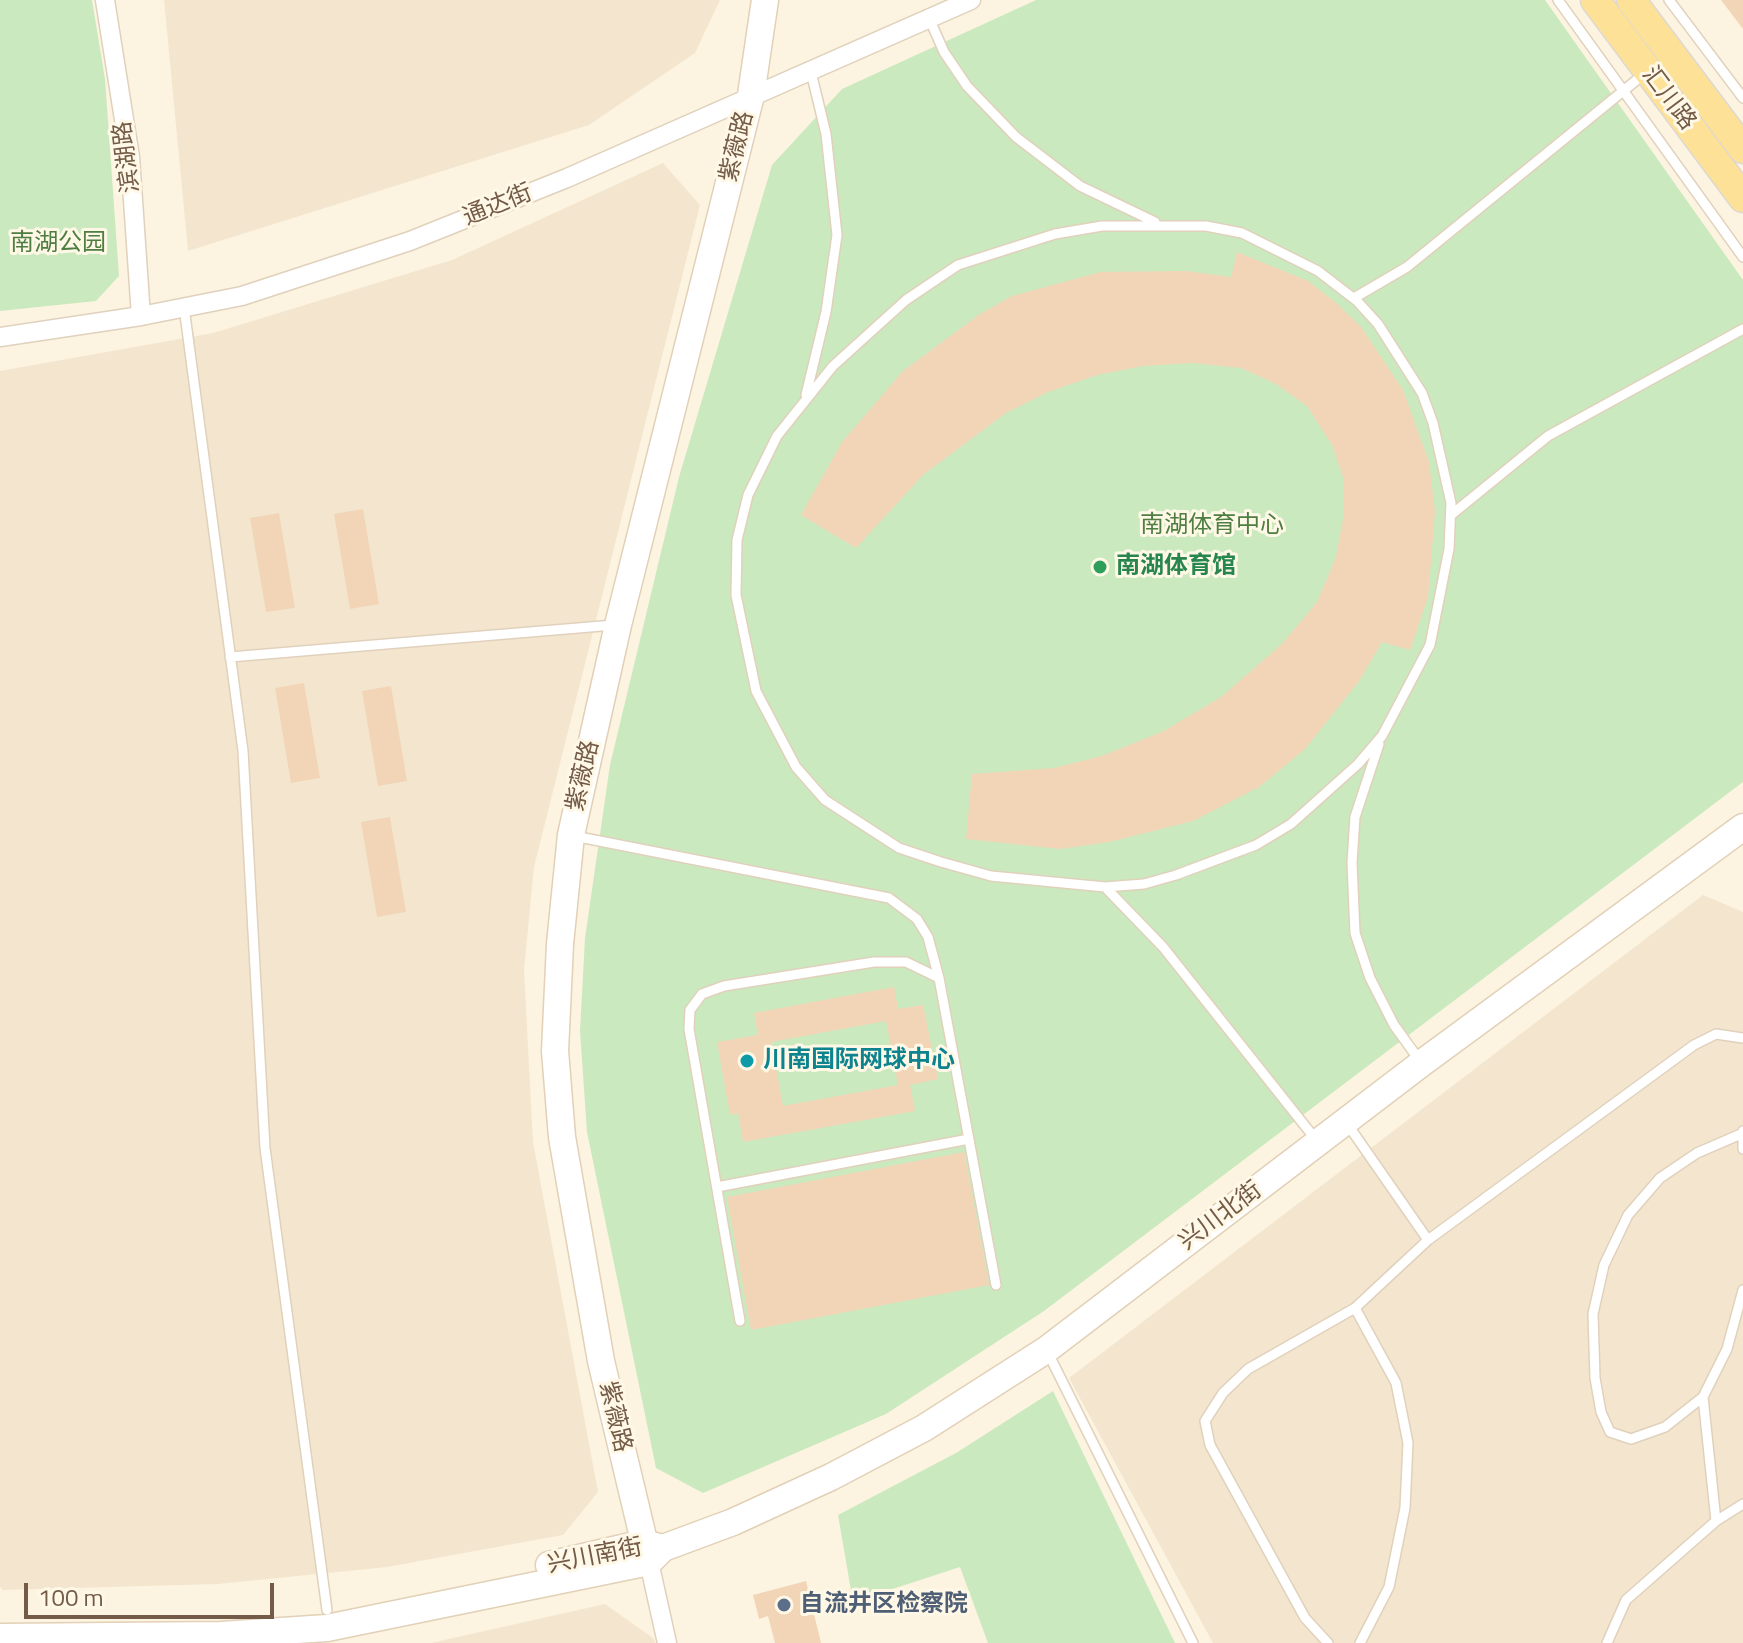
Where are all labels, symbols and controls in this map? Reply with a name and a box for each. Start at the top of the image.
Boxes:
street label: 汇川路 [1635,62,1701,136]
street label: 紫薇路 [715,109,761,185]
street label: 滨湖路 [109,120,147,194]
street label: 通达街 [459,179,537,233]
park label: 南湖公园 [10,230,106,258]
park label: 南湖体育中心 [1140,512,1284,540]
place label: 南湖体育馆 [1116,553,1236,581]
marker: 南湖体育馆 [1091,558,1109,576]
street label: 紫薇路 [562,738,606,814]
place label: 川南国际网球中心 [763,1047,955,1075]
marker: 川南国际网球中心 [738,1052,756,1070]
street label: 兴川北街 [1174,1177,1268,1257]
street label: 紫薇路 [592,1379,636,1455]
street label: 兴川南街 [545,1534,645,1580]
scale bar [28,1567,278,1617]
text: 100 m [38,1579,104,1615]
place label: 自流井区检察院 [800,1591,968,1619]
marker: 自流井区检察院 [775,1596,793,1614]

